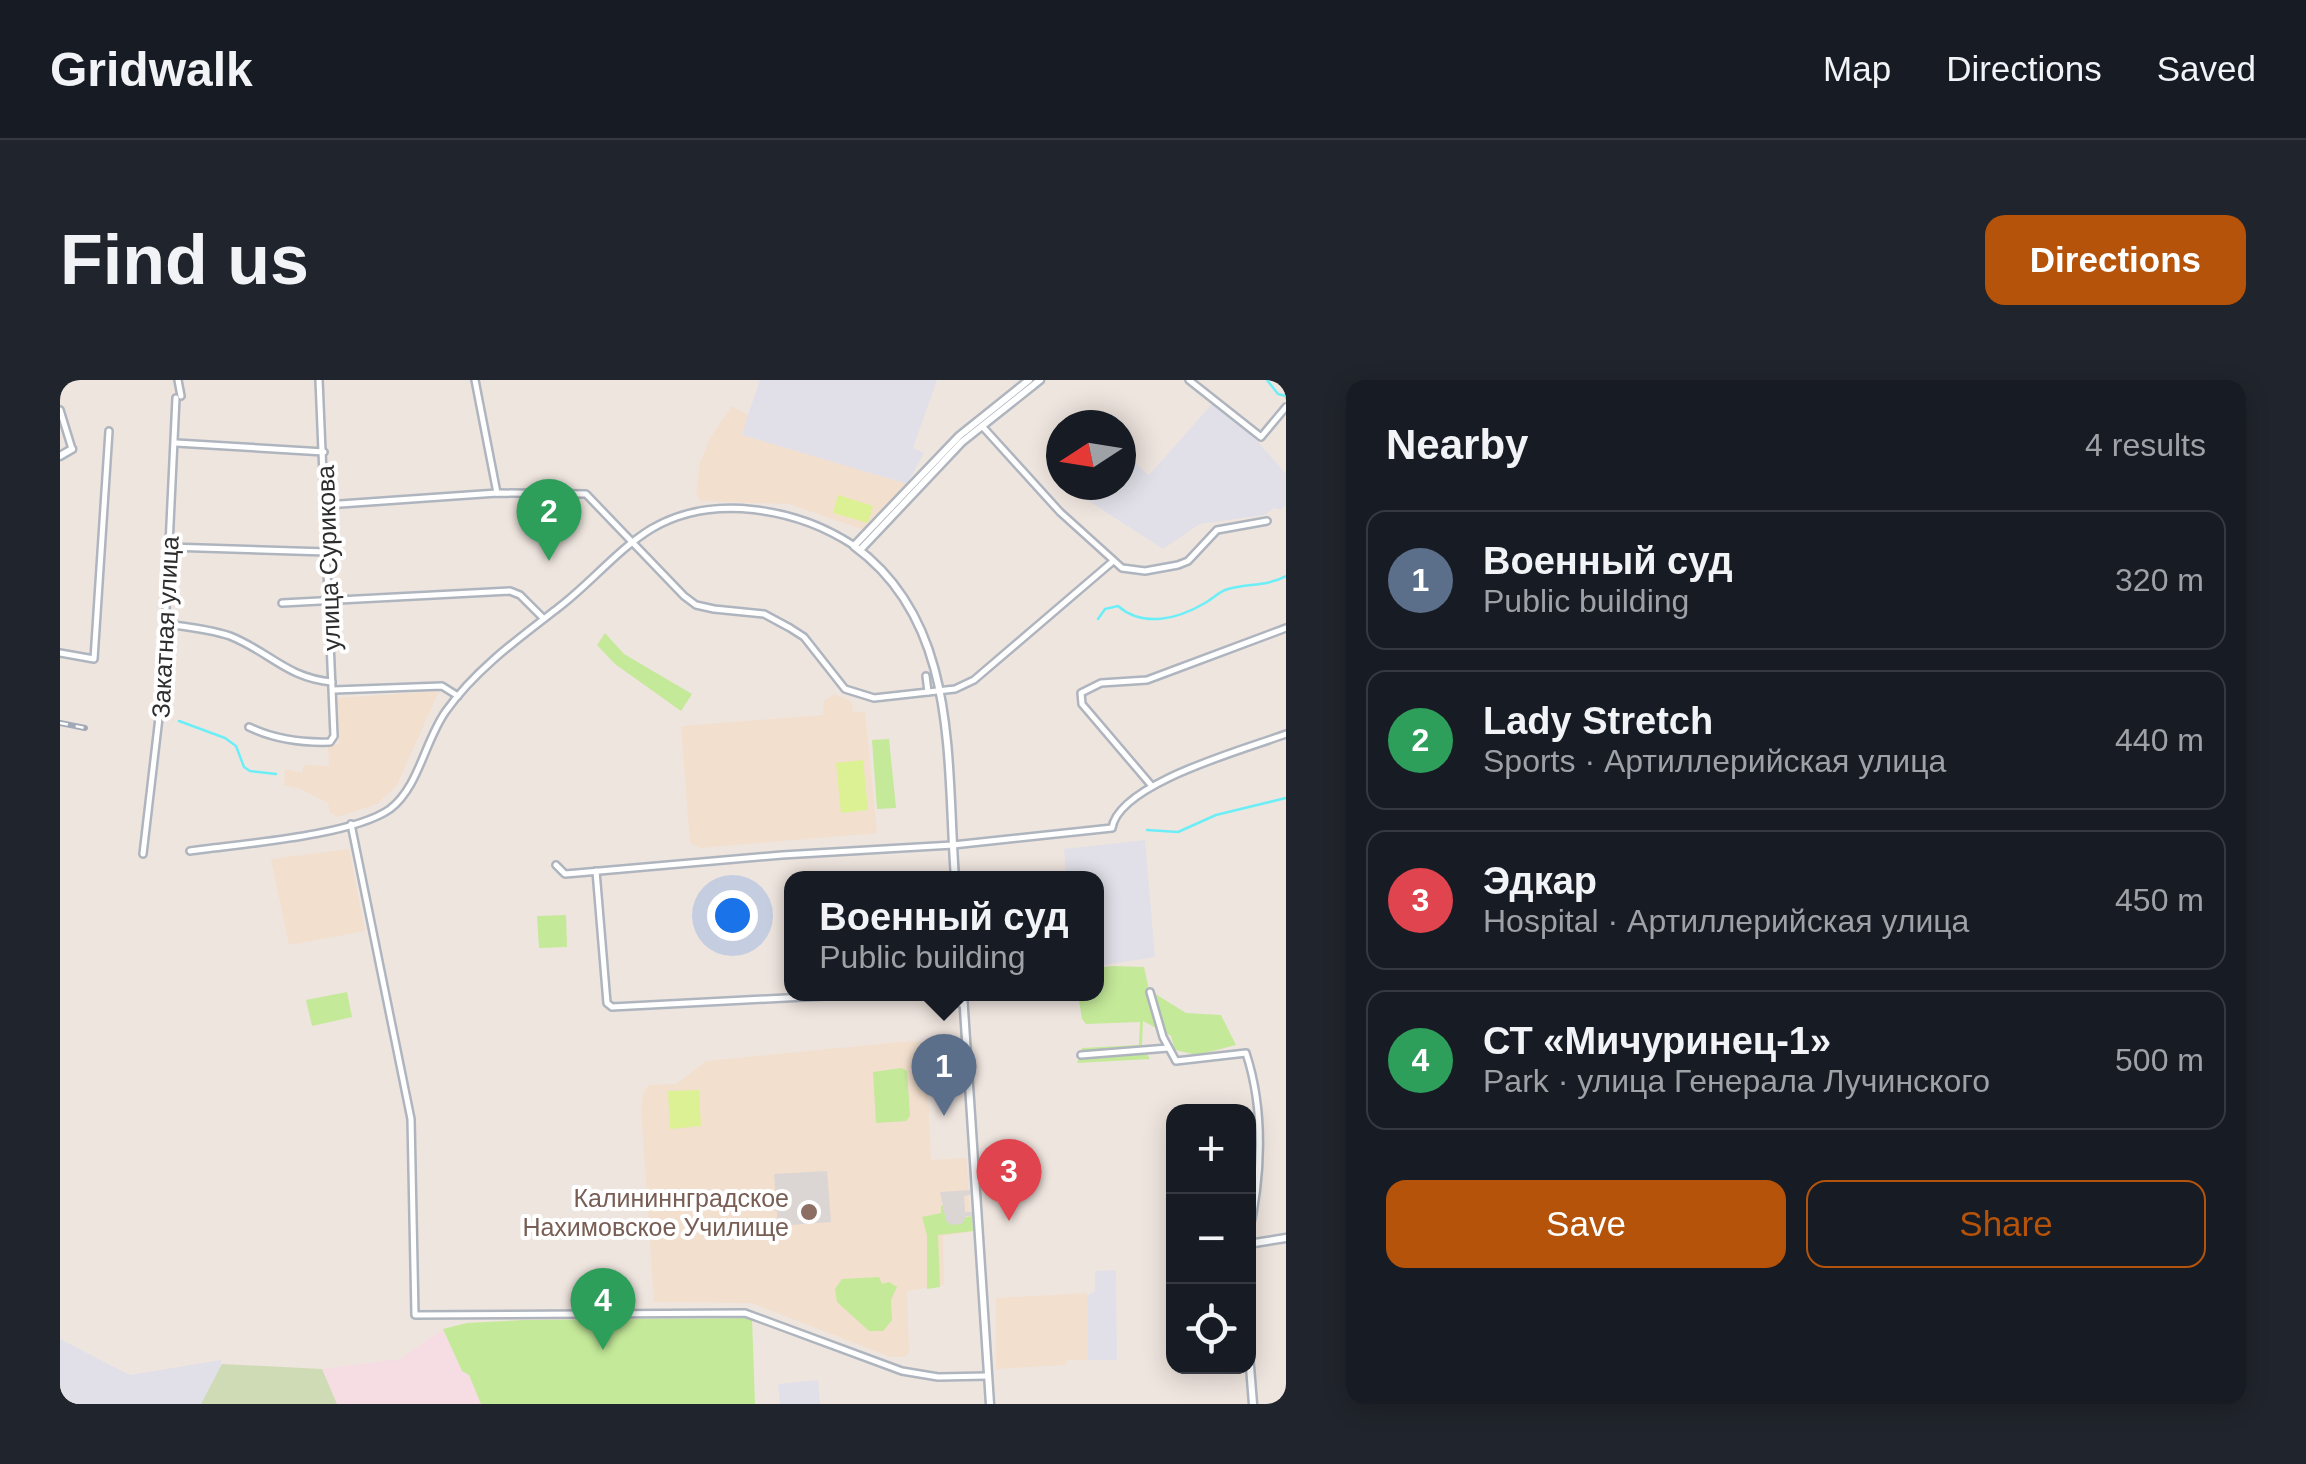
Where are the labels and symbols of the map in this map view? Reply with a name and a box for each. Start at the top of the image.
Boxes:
north arrow [1046,410,1136,500]
street label: улица Сурикова [311,465,345,651]
pin: 2 [516,479,582,561]
street label: Закатная улица [146,535,184,719]
your location [707,890,758,941]
pin: 1 [912,1034,976,1116]
pin: 3 [976,1138,1042,1221]
place label: Калининнградское Нахимовское Училище [522,1184,789,1241]
marker: Калининнградское Нахимовское Училище [798,1201,820,1223]
pin: 4 [570,1268,636,1350]

